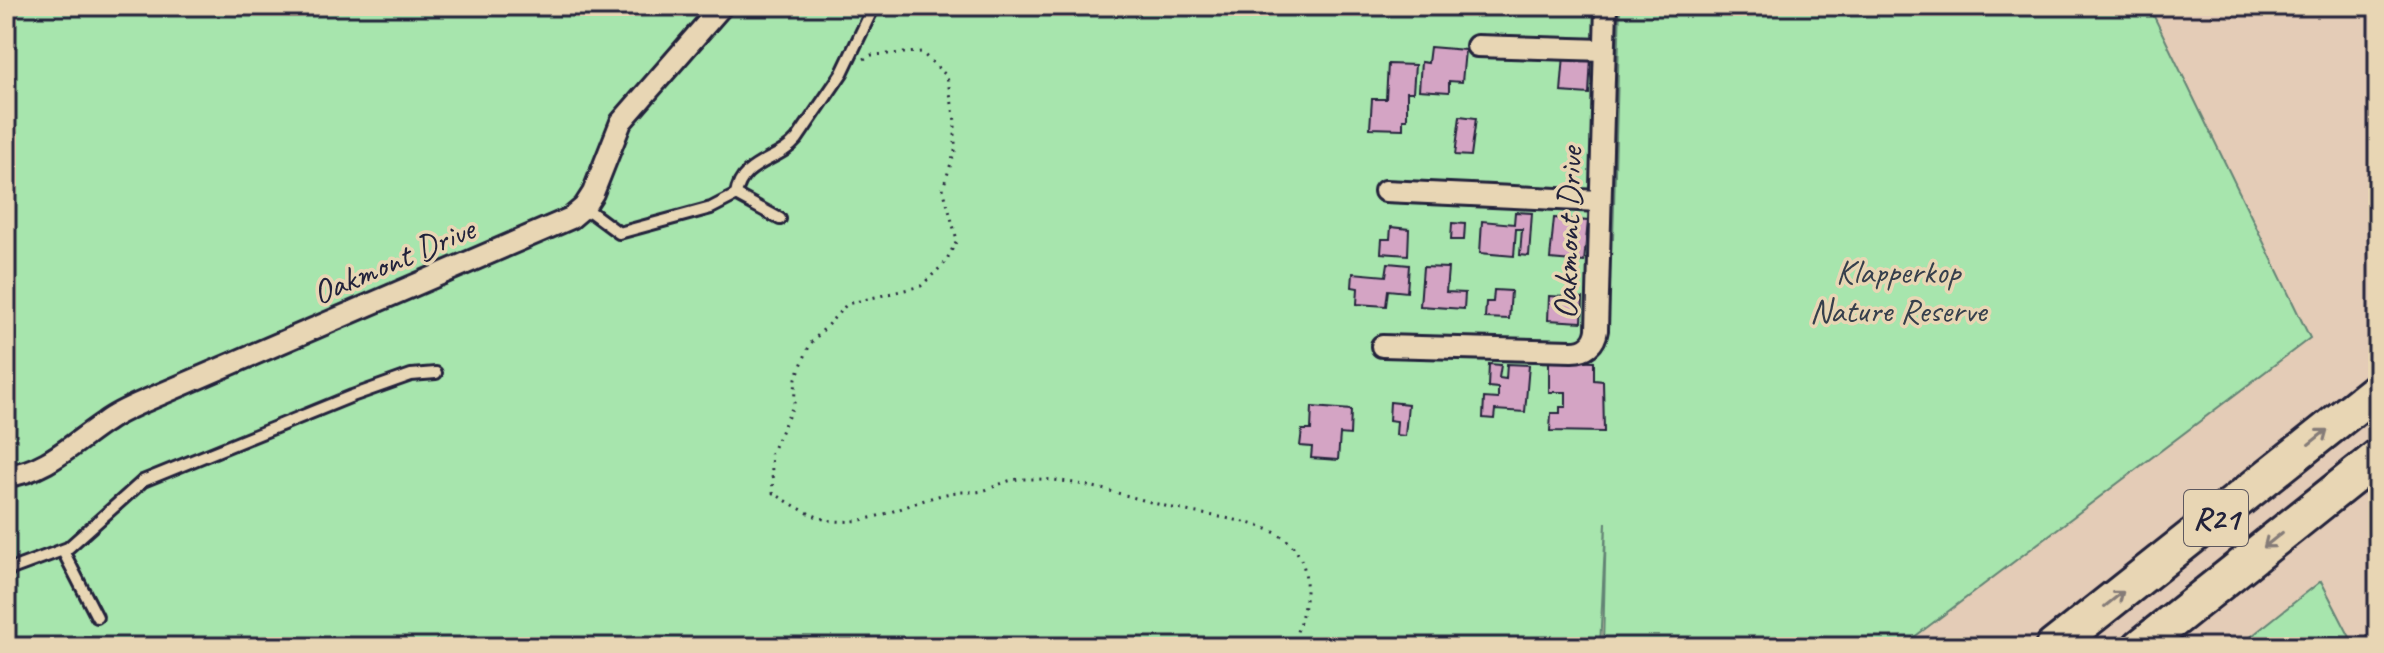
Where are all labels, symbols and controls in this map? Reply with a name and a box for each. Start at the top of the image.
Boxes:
street label: Oakmont Drive [1543,143,1592,320]
street label: Oakmont Drive [306,206,484,314]
park label: Klapperkop Nature Reserve [1810,250,1988,332]
one-way arrow [2307,428,2328,446]
road number: R21 [2184,490,2248,546]
one-way arrow [2263,532,2284,549]
one-way arrow [2103,590,2124,607]

